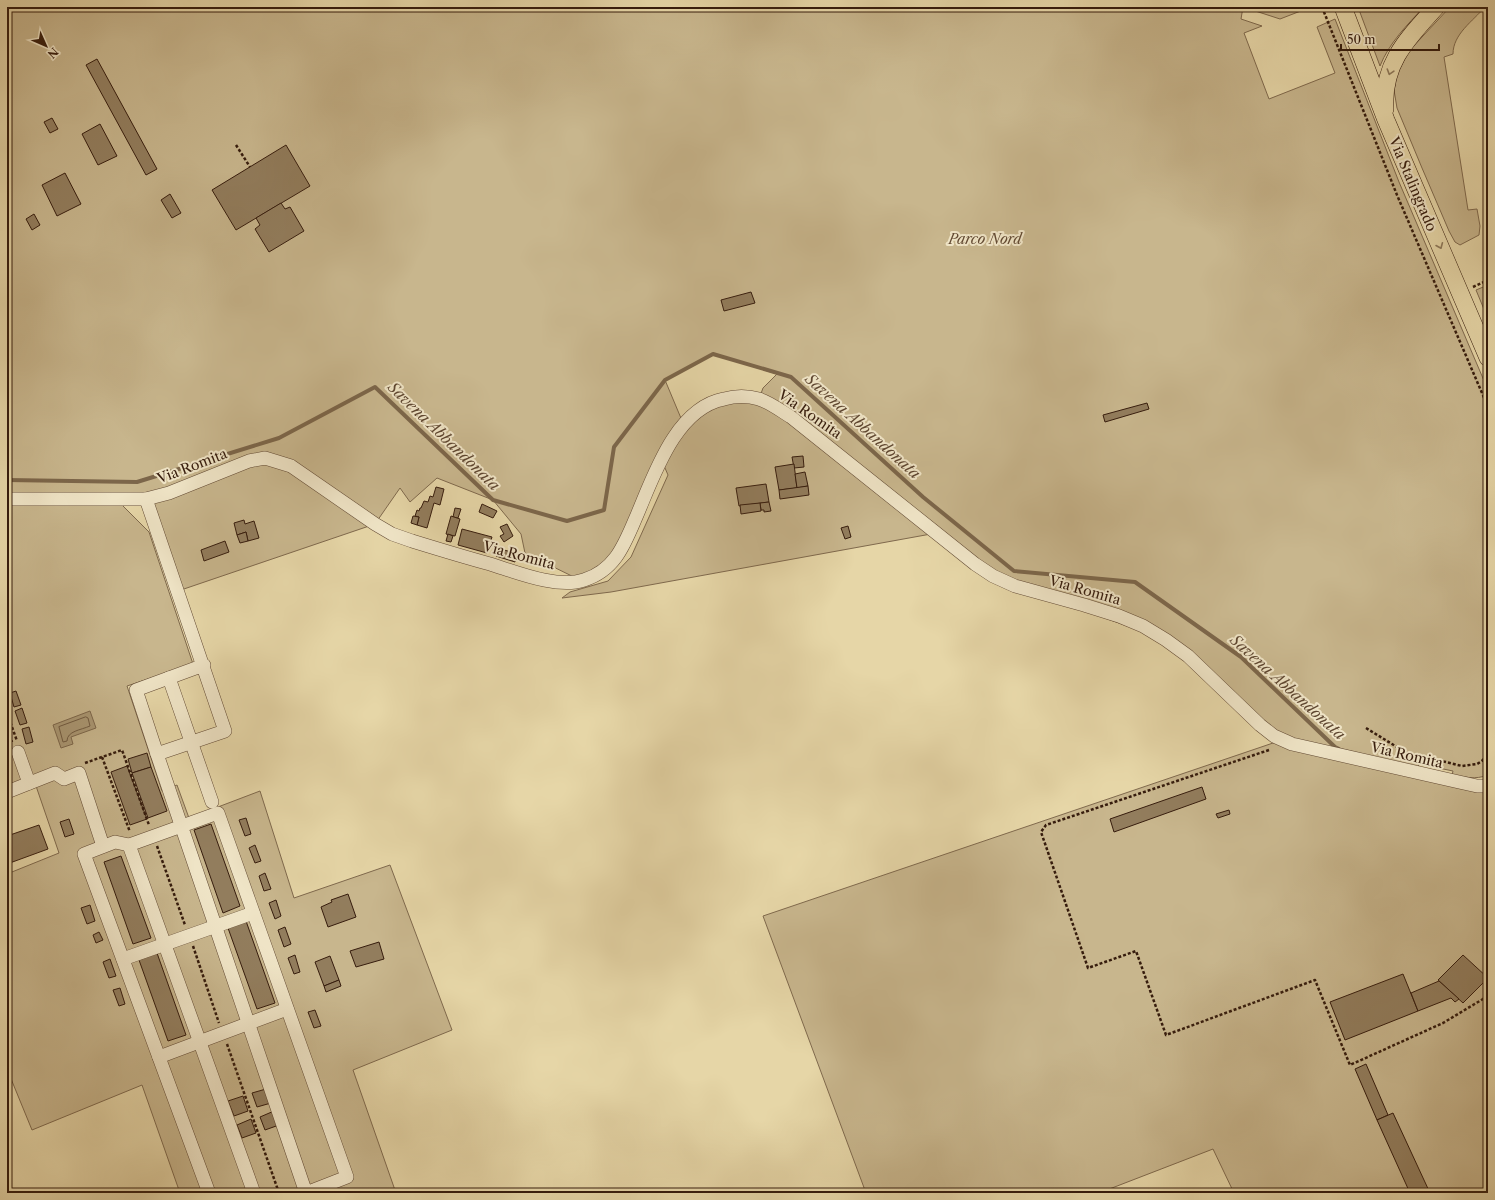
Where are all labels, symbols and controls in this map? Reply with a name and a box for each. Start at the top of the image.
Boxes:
north arrow [26,26,66,66]
scale bar [1341,26,1439,52]
text: 50 m [1347,32,1376,47]
text: N [44,45,61,62]
one-way arrow [1386,69,1395,76]
street label: Via Stalingrado [1385,133,1441,234]
park label: Parco Nord [947,230,1023,248]
one-way arrow [1435,243,1443,250]
water label: Savena Abbandonata [801,369,924,483]
water label: Savena Abbandonata [383,377,504,494]
street label: Via Romita [774,385,846,443]
street label: Via Romita [153,444,230,488]
street label: Via Romita [480,537,557,573]
street label: Via Romita [1046,571,1123,609]
water label: Savena Abbandonata [1226,630,1349,744]
street label: Via Romita [1368,738,1445,772]

